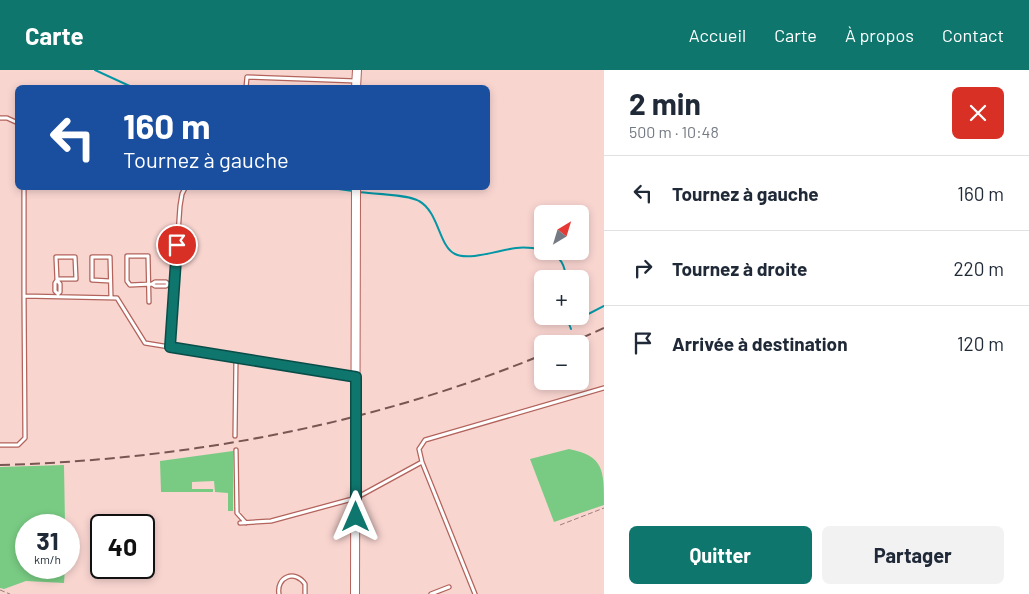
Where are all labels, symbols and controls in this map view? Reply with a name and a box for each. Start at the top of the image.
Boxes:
text: Carte [25,21,84,50]
text: Accueil [689,24,746,46]
text: Carte [774,24,817,46]
text: À propos [845,24,914,46]
text: Contact [942,24,1004,46]
text: 2 min [629,85,701,121]
button: close [952,87,1004,139]
text: 160 m [123,104,210,146]
icon: left [40,105,105,170]
text: 500 m · 10:48 [629,122,719,141]
text: Tournez à gauche [123,146,289,172]
icon: left [629,179,657,207]
text: Tournez à gauche [672,182,819,205]
text: 160 m [957,182,1004,205]
north arrow [534,205,589,260]
map controls [534,205,589,390]
pin [156,224,198,266]
icon: arrive [163,231,191,259]
icon: right [629,254,657,282]
text: Tournez à droite [672,257,808,280]
text: 220 m [953,257,1004,280]
button: + [534,270,589,325]
icon: arrive [629,329,657,357]
text: Arrivée à destination [672,332,848,355]
text: 120 m [957,332,1004,355]
button: − [534,335,589,390]
position arrow [329,490,381,542]
speed limit sign: 40 [90,514,155,579]
text: 31 [36,525,59,555]
button: Quitter [629,526,812,584]
button: Partager [822,526,1004,584]
text: km/h [34,552,61,566]

